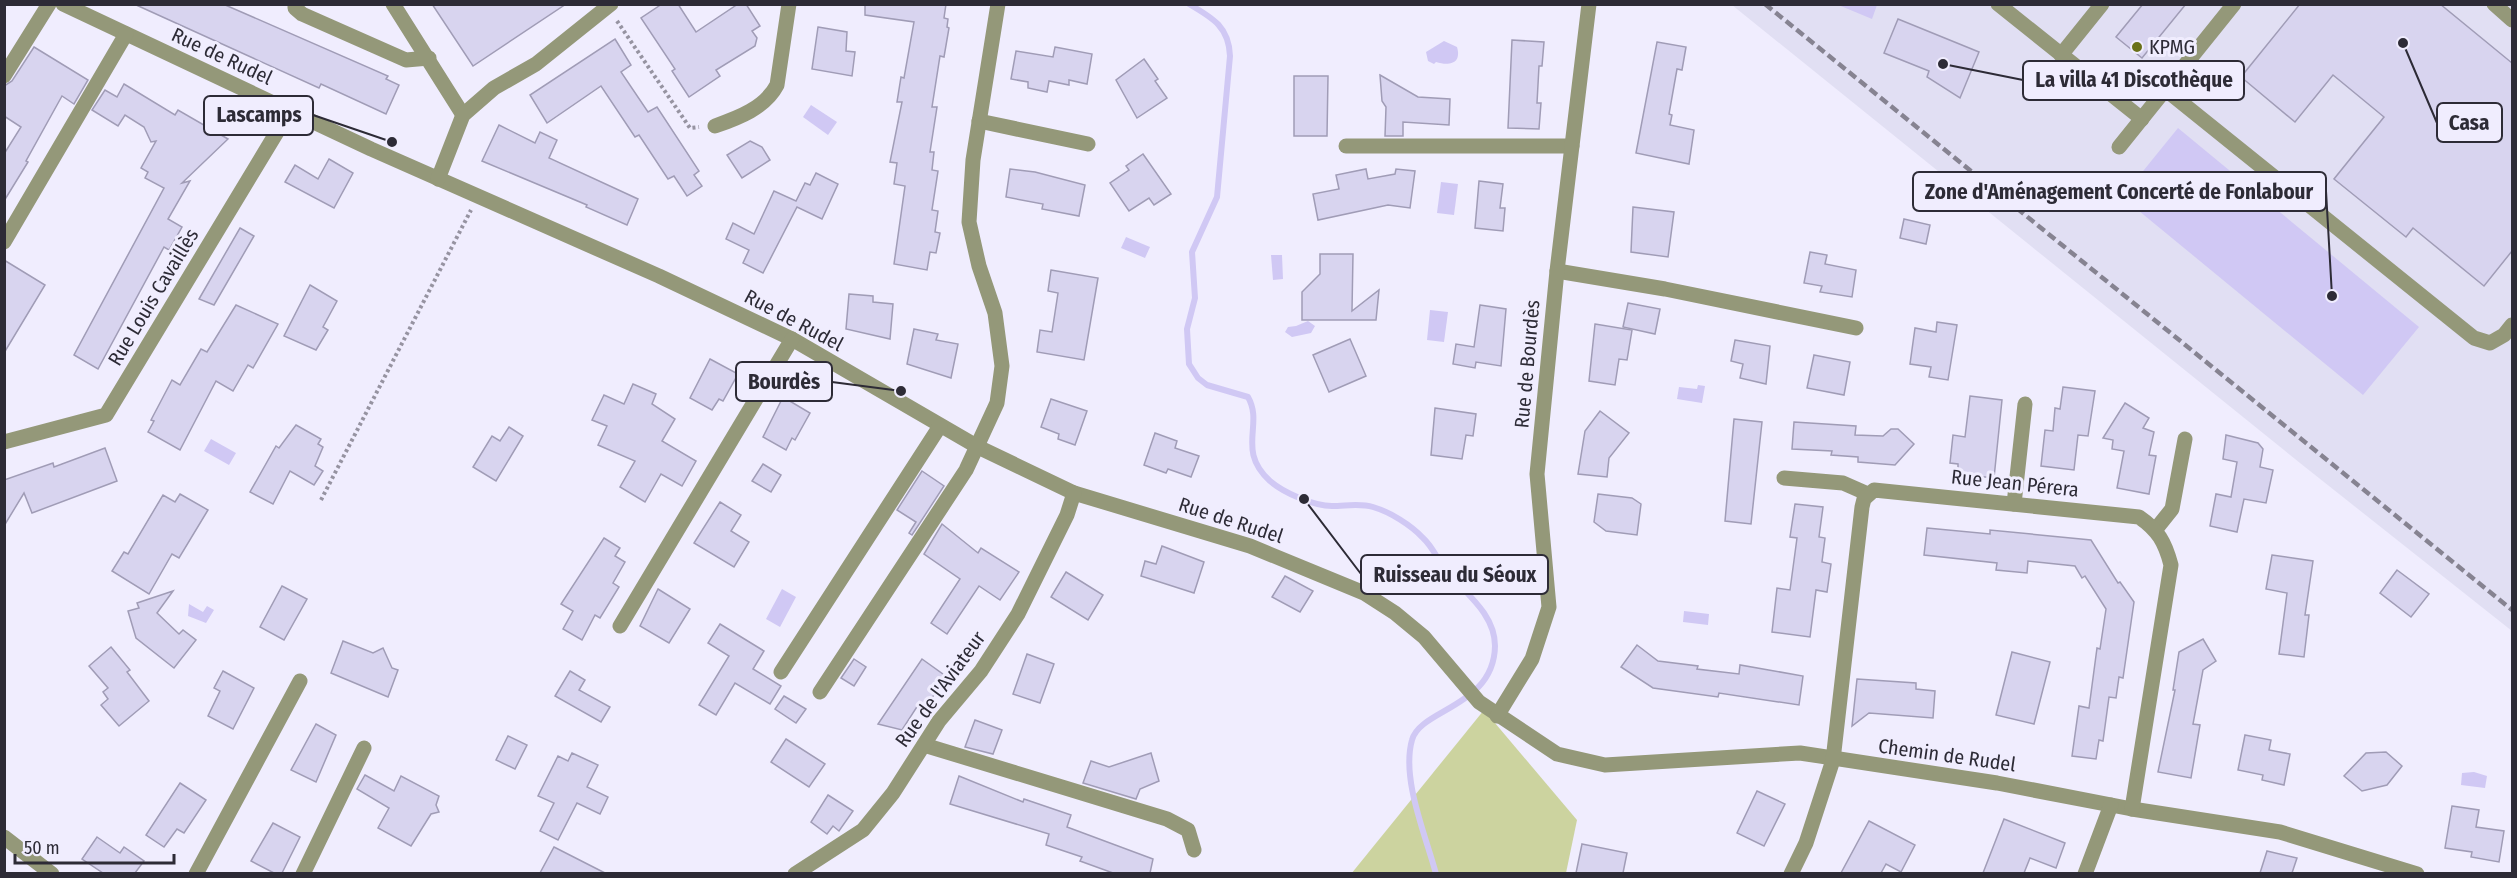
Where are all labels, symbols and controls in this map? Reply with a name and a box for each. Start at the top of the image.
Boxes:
street label: Rue de Rudel [168,22,276,90]
place label: KPMG [2149,35,2195,59]
marker: KPMG [2130,40,2144,54]
callout: La villa 41 Discothèque [2023,61,2244,100]
text: La villa 41 Discothèque [2035,67,2233,93]
callout: Lascamps [204,96,313,135]
text: Lascamps [216,102,302,128]
callout: Casa [2437,103,2502,142]
text: Casa [2449,110,2489,136]
callout: Zone d'Aménagement Concerté de Fonlabour [1913,172,2326,211]
text: Zone d'Aménagement Concerté de Fonlabour [1925,179,2313,205]
street label: Rue Louis Cavaillès [103,224,203,370]
street label: Rue de Rudel [740,284,848,356]
street label: Rue de Bourdès [1509,299,1545,429]
callout: Bourdès [736,362,832,401]
text: Bourdès [748,369,820,395]
street label: Rue Jean Pérera [1950,464,2080,502]
street label: Rue de Rudel [1176,492,1286,548]
callout: Ruisseau du Séoux [1361,555,1548,594]
text: Ruisseau du Séoux [1374,562,1538,588]
street label: Rue de l'Aviateur [890,626,990,752]
street label: Chemin de Rudel [1877,733,2017,777]
scale bar [15,827,174,865]
text: 50 m [24,837,60,859]

